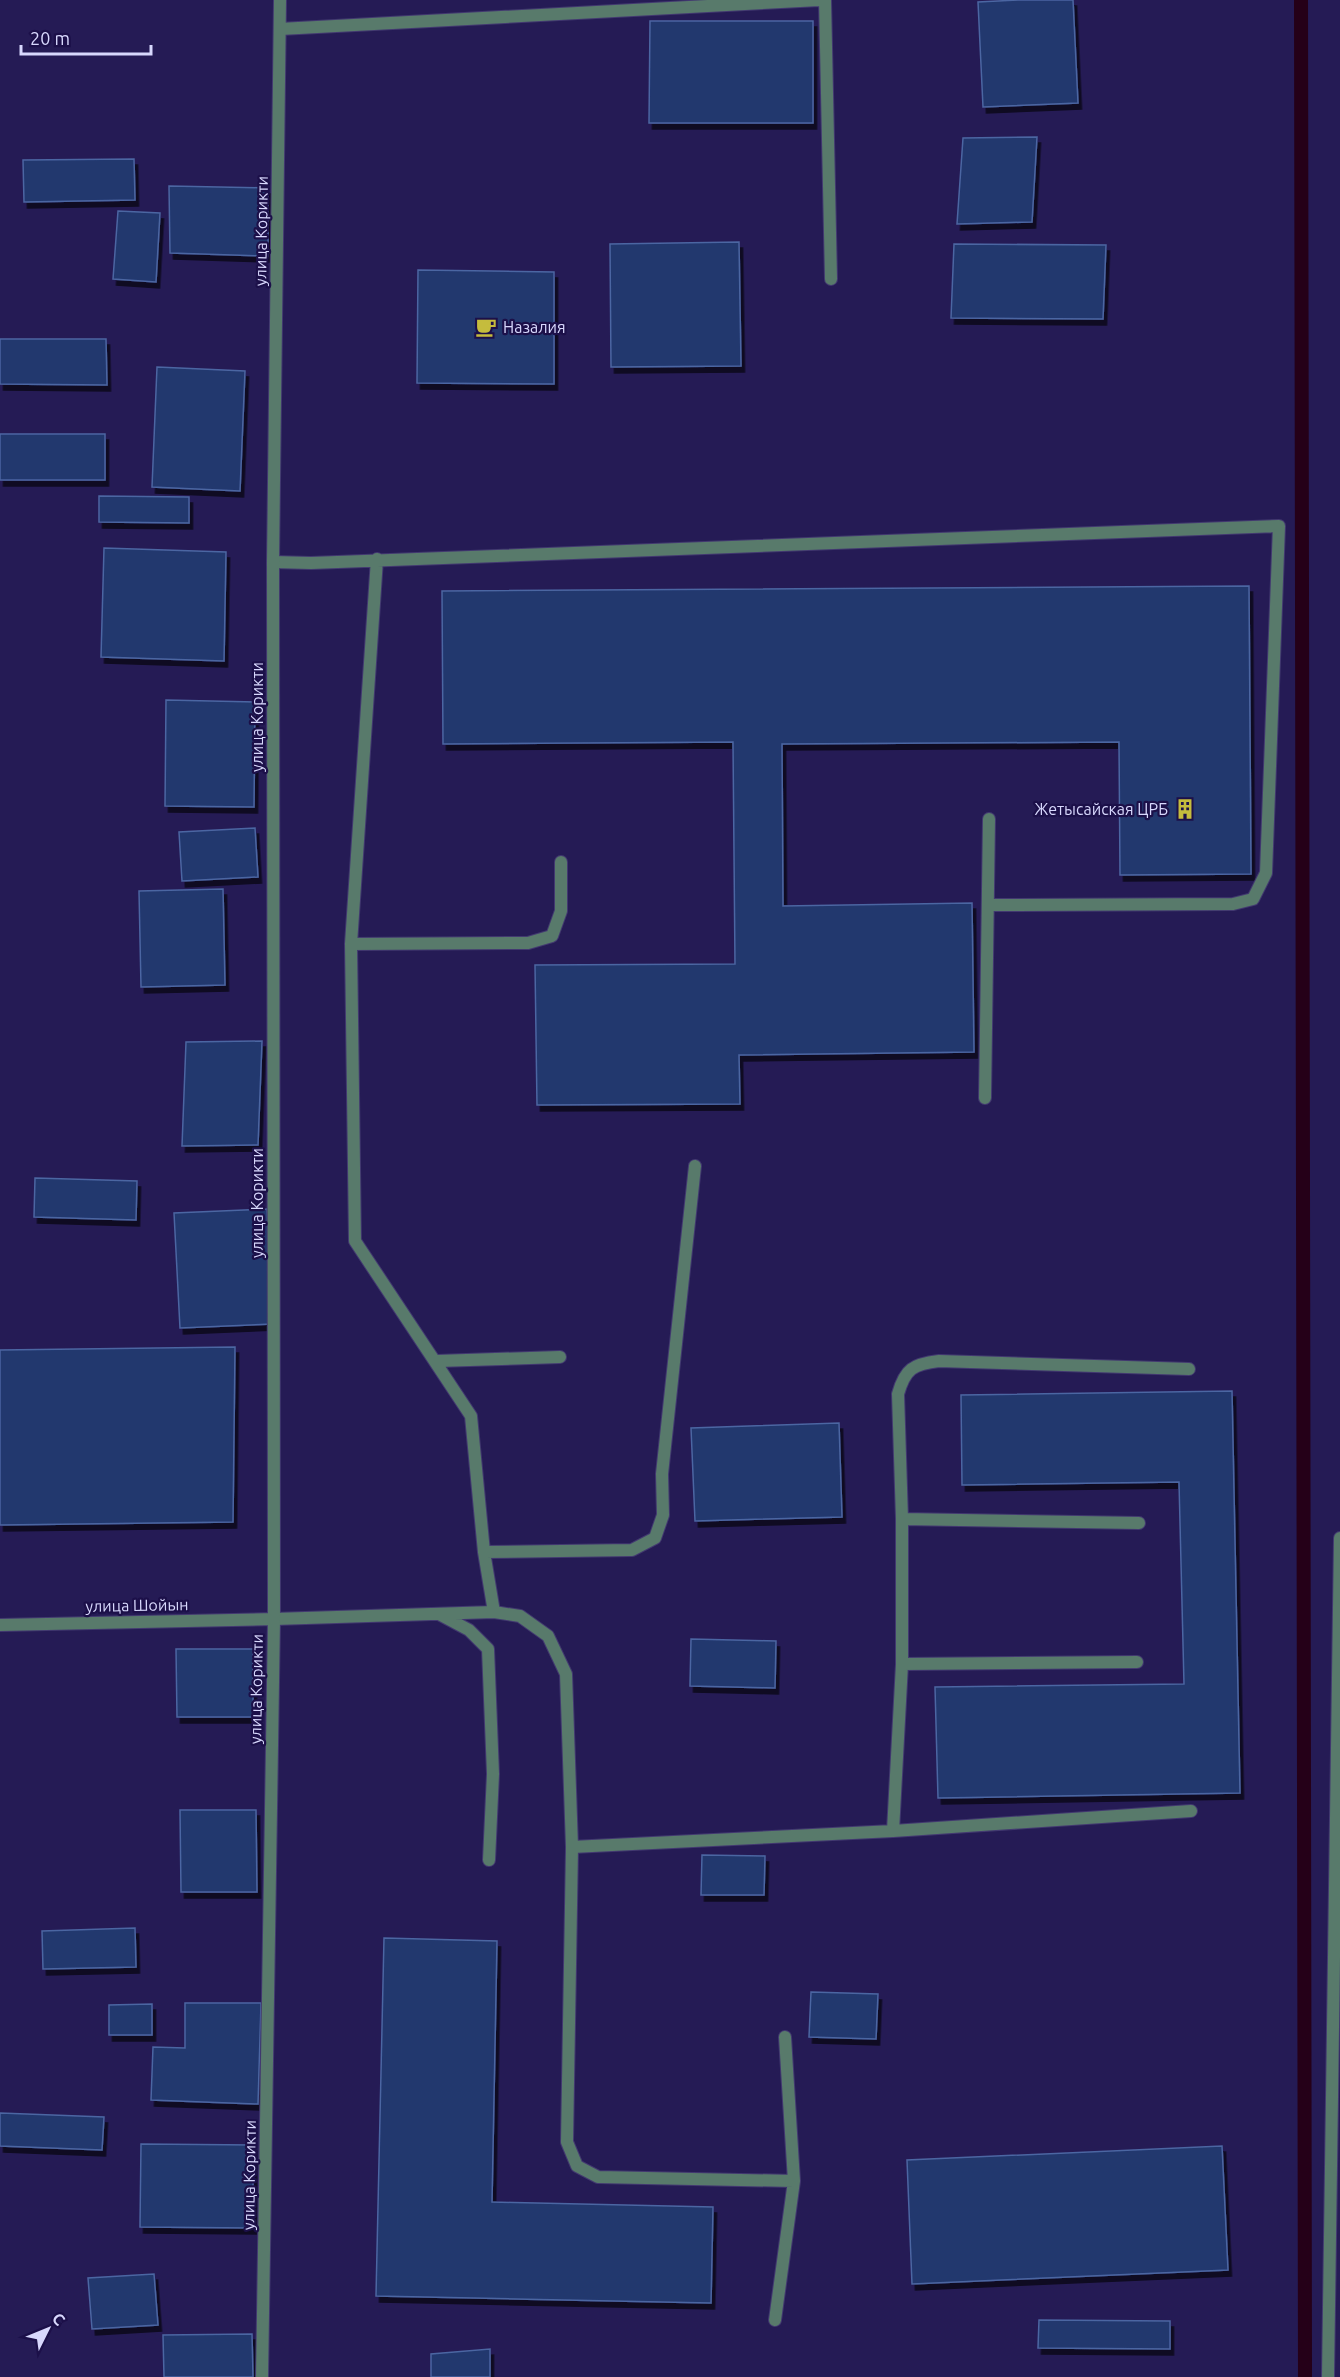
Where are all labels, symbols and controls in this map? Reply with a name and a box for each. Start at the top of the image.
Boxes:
scale bar [21,18,152,56]
text: 20 m [30,28,70,48]
street label: улица Корикти [251,176,271,286]
cafe icon: Назалия [474,315,498,339]
place label: Назалия [503,318,566,336]
street label: улица Корикти [248,662,266,772]
building icon: Жетысайская ЦРБ [1173,797,1197,821]
place label: Жетысайская ЦРБ [1035,800,1168,818]
street label: улица Корикти [248,1148,266,1258]
street label: улица Шойын [85,1595,189,1615]
street label: улица Корикти [246,1634,266,1744]
street label: улица Корикти [239,2120,259,2230]
north arrow [18,2299,78,2359]
text: С [49,2309,69,2329]

